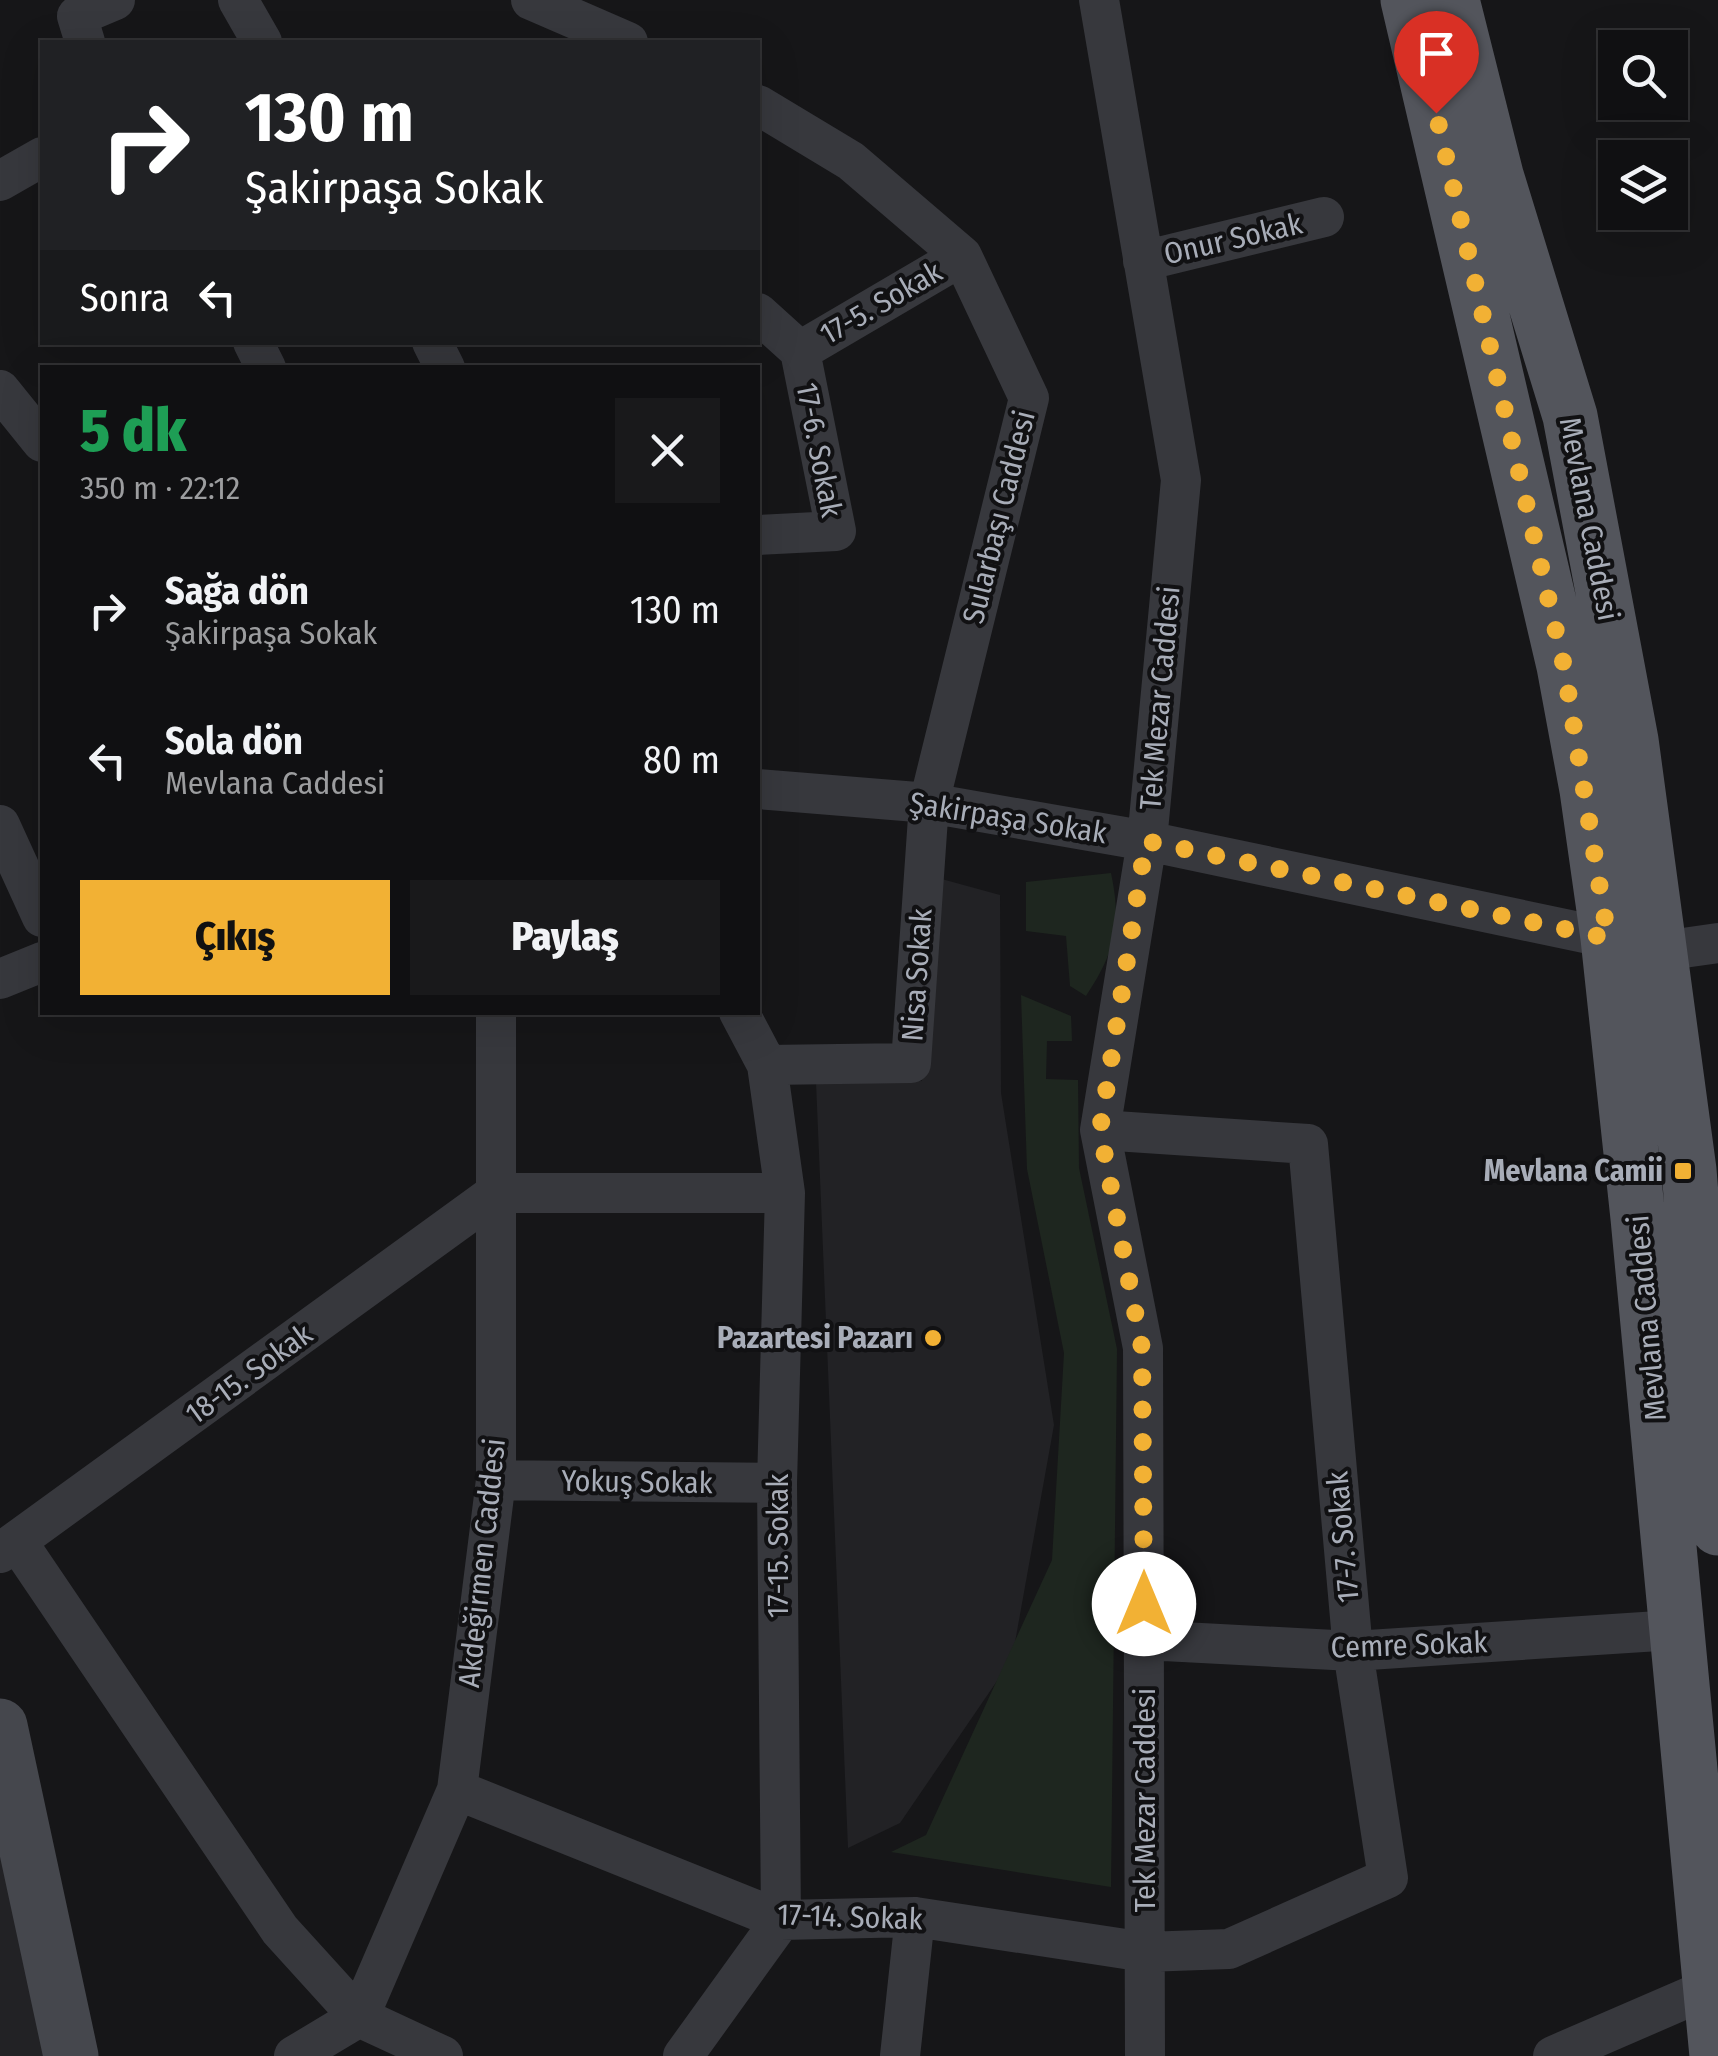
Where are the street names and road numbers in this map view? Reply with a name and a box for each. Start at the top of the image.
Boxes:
street label: Onur Sokak [1160,206,1306,272]
street label: 17-5. Sokak [814,254,948,352]
street label: 17-6. Sokak [788,380,850,520]
street label: Sularbaşı Caddesi [955,407,1043,627]
street label: Mevlana Caddesi [1552,414,1626,624]
street label: Tek Mezar Caddesi [1132,584,1188,812]
street label: Şakirpaşa Sokak [907,785,1109,851]
street label: Nisa Sokak [894,907,940,1043]
street label: Mevlana Caddesi [1620,1214,1674,1422]
street label: 18-15. Sokak [179,1316,319,1432]
street label: Akdeğirmen Caddesi [451,1437,513,1689]
street label: Yokuş Sokak [561,1463,713,1501]
street label: 17-7. Sokak [1319,1470,1367,1604]
street label: 17-15. Sokak [760,1474,796,1618]
street label: Cemre Sokak [1330,1624,1488,1666]
street label: Tek Mezar Caddesi [1127,1688,1163,1912]
street label: 17-14. Sokak [777,1896,923,1938]

